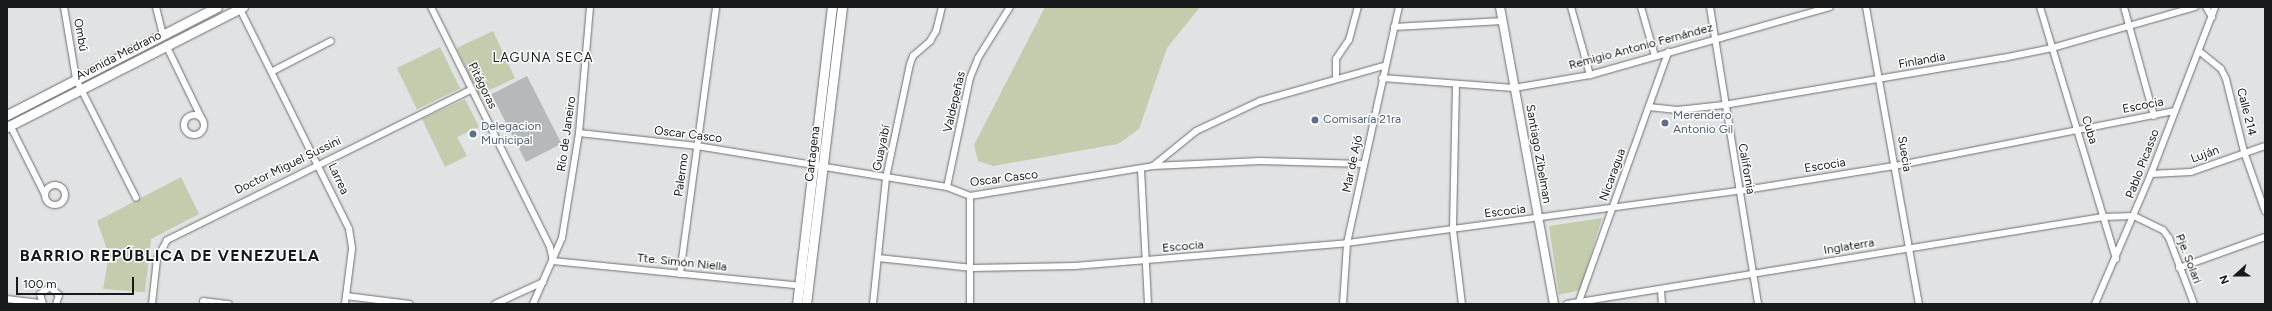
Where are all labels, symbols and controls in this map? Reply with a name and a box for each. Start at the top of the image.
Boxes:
street label: Ombú [70,17,90,53]
street label: Remigio Antonio Fernández [1567,21,1715,73]
street label: Avenida Medrano [74,28,164,84]
district label: LAGUNA SECA [492,50,594,66]
street label: Finlandia [1897,50,1947,72]
street label: Pitágoras [465,60,499,112]
street label: Valdepeñas [941,70,969,134]
street label: Calle 214 [2233,87,2259,137]
street label: Río de Janeiro [555,95,579,173]
street label: Escocia [2121,95,2165,117]
street label: Santiago Zibelman [1522,103,1554,205]
place label: Merendero Antonio Gil [1673,109,1733,137]
place label: Comisaría 21ra [1323,113,1401,127]
street label: Cuba [2078,114,2100,146]
marker: Comisaría 21ra [1310,115,1320,125]
marker: Merendero Antonio Gil [1660,118,1670,128]
place label: Delegacion Municipal [481,120,541,148]
street label: Oscar Casco [653,124,723,146]
street label: Guayaibí [870,124,894,172]
street label: Cartagena [802,125,824,183]
street label: Pablo Picasso [2123,127,2163,201]
marker: Delegacion Municipal [468,129,478,139]
street label: Doctor Miguel Sussini [232,134,344,198]
street label: Mar de Ajó [1340,134,1366,194]
street label: Suecia [1894,135,1914,173]
street label: California [1734,143,1758,195]
street label: Luján [2189,143,2221,167]
street label: Nicaragua [1597,147,1629,203]
street label: Palermo [672,153,692,197]
street label: Escocia [1803,156,1847,176]
street label: Larrea [324,161,352,197]
street label: Oscar Casco [969,168,1039,190]
street label: Escocia [1484,202,1526,222]
street label: Pje. Solari [2172,232,2204,286]
street label: Inglaterra [1823,236,1875,258]
street label: Escocia [1162,238,1204,256]
district label: BARRIO REPÚBLICA DE VENEZUELA [20,246,320,266]
street label: Tte. Simón Niella [636,251,728,275]
north arrow [2216,255,2256,295]
scale bar [18,269,136,295]
text: N [2217,273,2232,286]
text: 100 m [23,277,57,291]

